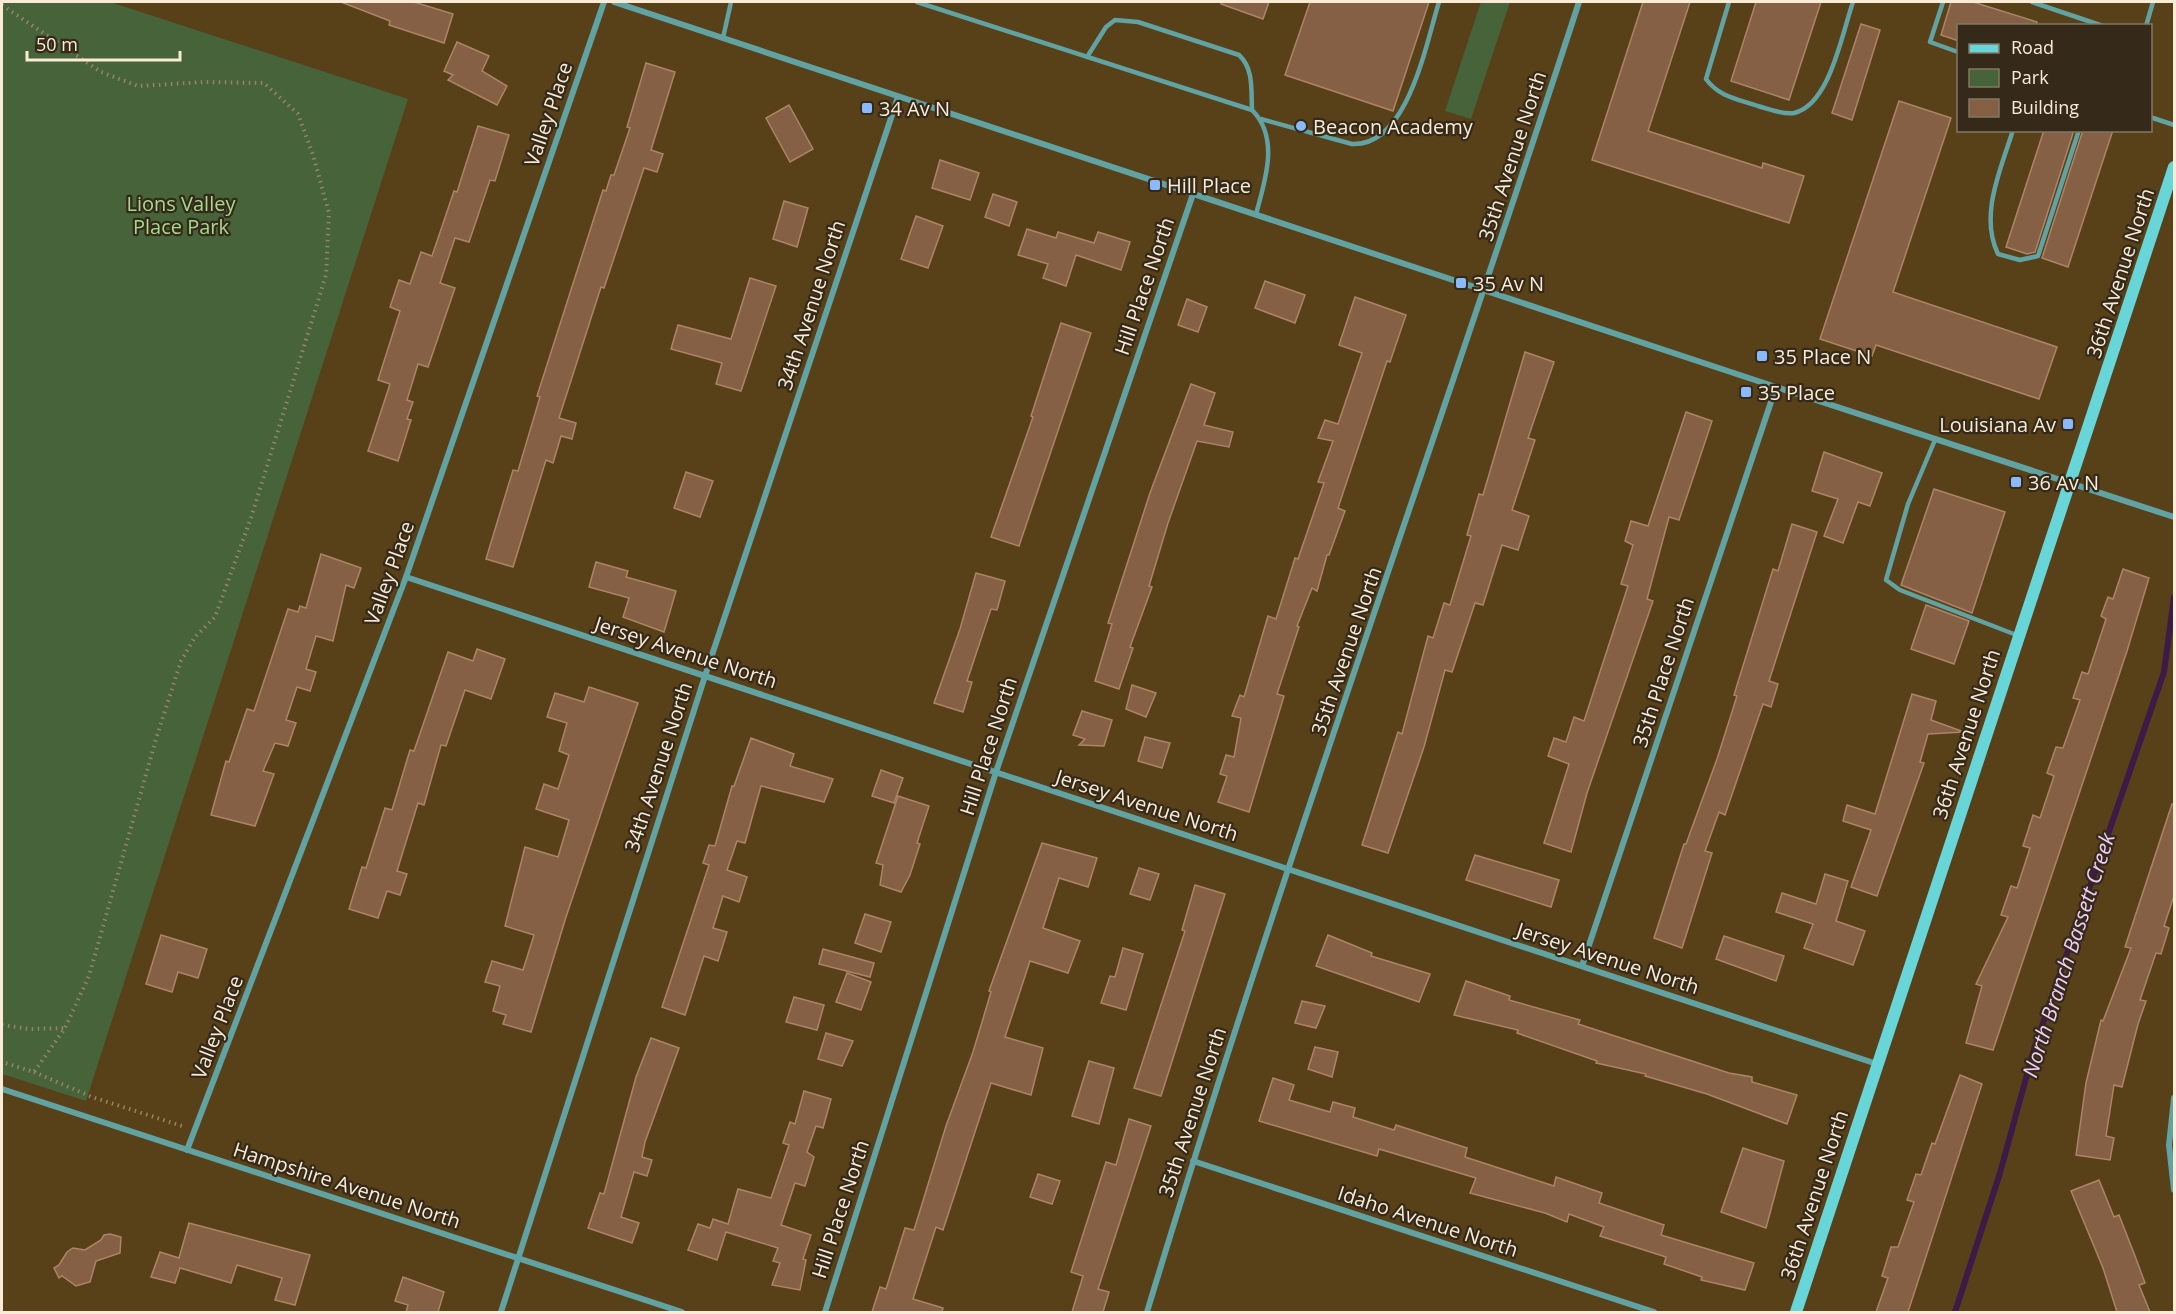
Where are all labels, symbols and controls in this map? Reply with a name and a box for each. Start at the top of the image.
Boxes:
scale bar [27,24,180,62]
legend [1957,24,2152,132]
text: 50 m [36,32,78,56]
text: Road [2011,35,2054,59]
street label: Valley Place [518,58,578,170]
text: Park [2011,65,2049,89]
street label: 35th Avenue North [1472,68,1552,244]
place label: 34 Av N [879,95,950,122]
text: Building [2011,95,2079,119]
marker: 34 Av N [860,101,874,115]
place label: Beacon Academy [1313,113,1474,140]
marker: Beacon Academy [1294,119,1308,133]
place label: Hill Place [1167,172,1251,199]
marker: Hill Place [1148,178,1162,192]
street label: 36th Avenue North [2080,185,2160,361]
park label: Lions Valley Place Park [127,190,236,240]
street label: Hill Place North [1108,214,1180,358]
street label: 34th Avenue North [771,217,851,393]
place label: 35 Av N [1473,270,1544,297]
marker: 35 Av N [1454,276,1468,290]
place label: 35 Place N [1774,343,1871,370]
marker: 35 Place N [1755,349,1769,363]
place label: 35 Place [1758,379,1835,406]
marker: 35 Place [1739,385,1753,399]
place label: Louisiana Av [1939,411,2056,438]
marker: Louisiana Av [2061,417,2075,431]
place label: 36 Av N [2028,469,2099,496]
marker: 36 Av N [2009,475,2023,489]
street label: Valley Place [358,517,420,629]
street label: 35th Avenue North [1304,563,1388,739]
street label: 35th Place North [1626,593,1700,751]
street label: Jersey Avenue North [589,609,781,694]
street label: 36th Avenue North [1926,646,2006,822]
street label: Hill Place North [953,673,1023,819]
street label: 34th Avenue North [618,679,698,855]
street label: Jersey Avenue North [1050,762,1242,847]
water label: North Branch Bassett Creek [2015,828,2121,1081]
street label: Jersey Avenue North [1511,915,1703,1000]
street label: Valley Place [185,971,249,1083]
street label: 35th Avenue North [1152,1024,1232,1200]
street label: 36th Avenue North [1774,1107,1854,1283]
street label: Hampshire Avenue North [230,1135,464,1235]
street label: Hill Place North [805,1136,875,1282]
street label: Idaho Avenue North [1334,1179,1522,1263]

